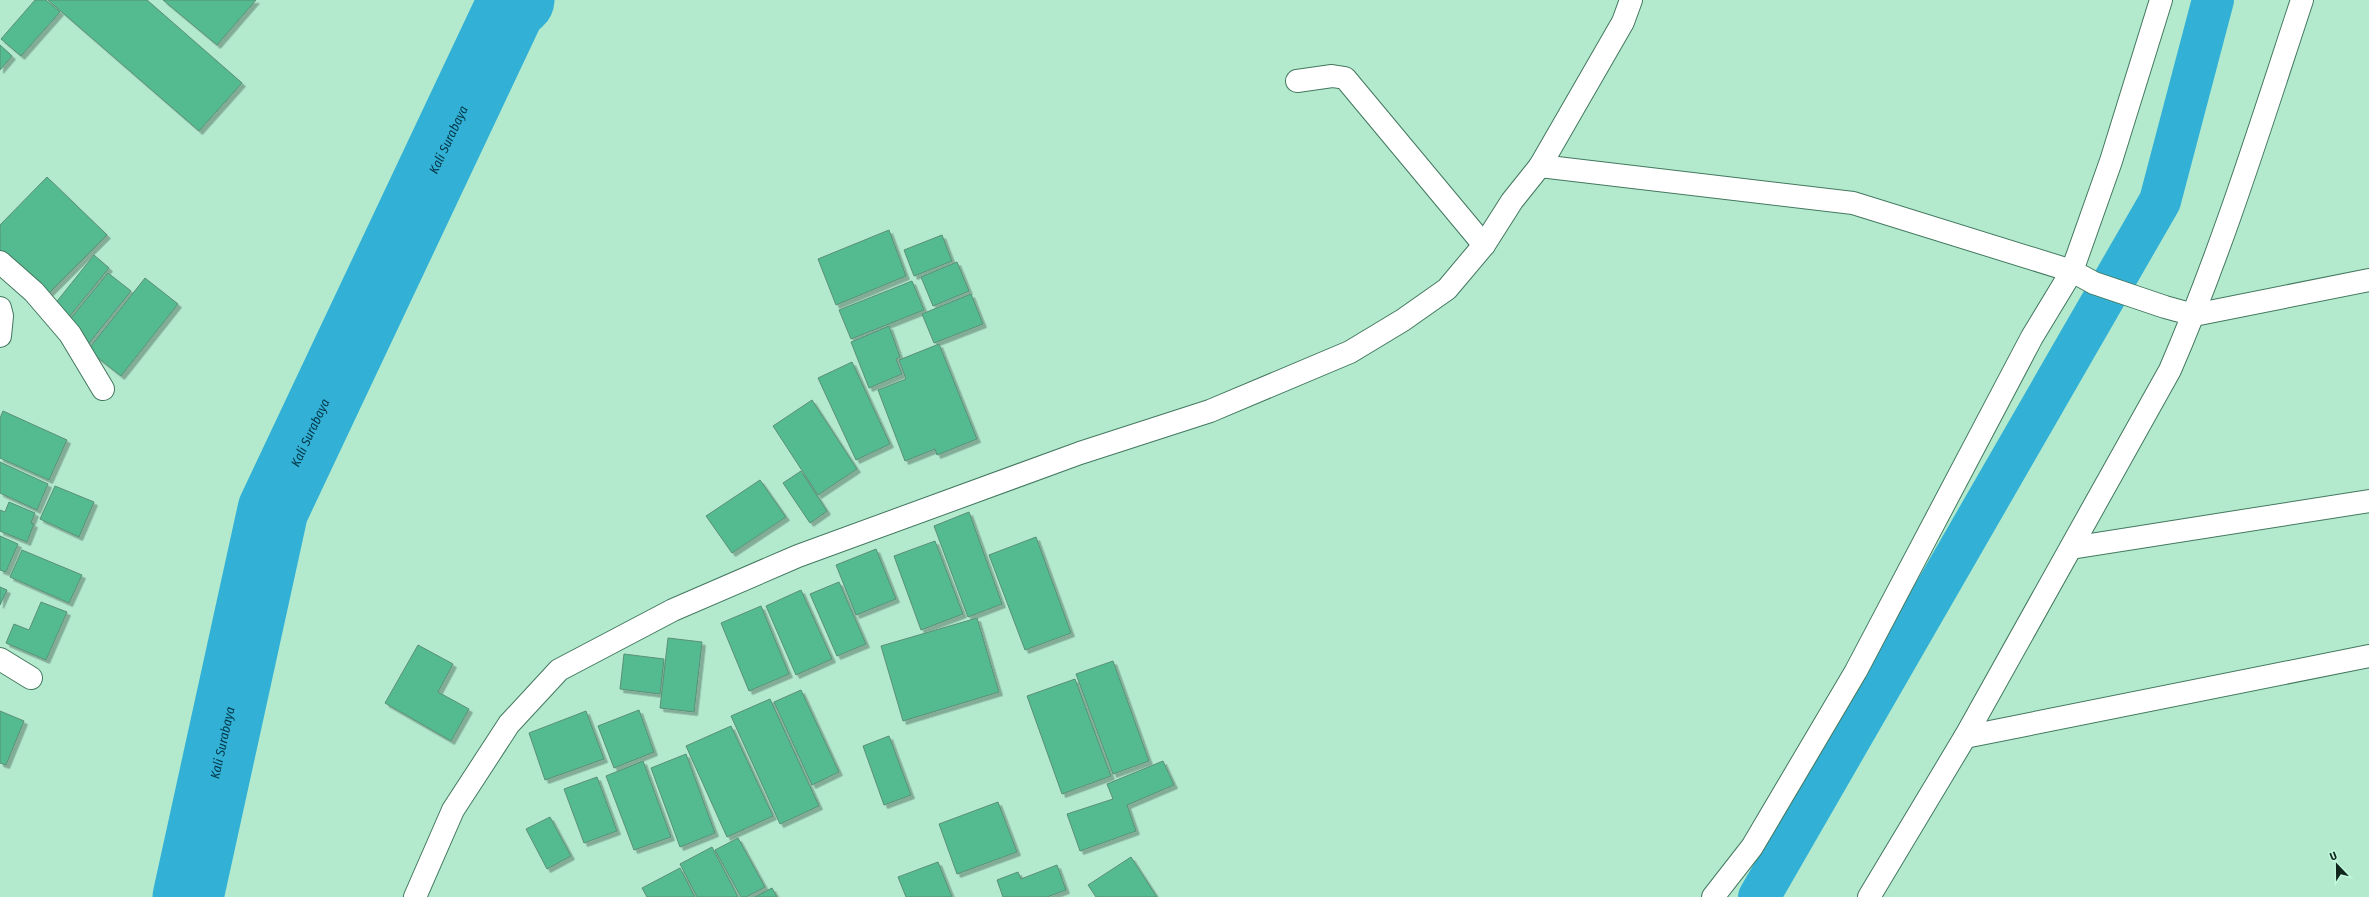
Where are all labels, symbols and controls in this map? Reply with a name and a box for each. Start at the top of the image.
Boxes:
water label: Kali Surabaya [426,103,470,176]
water label: Kali Surabaya [287,396,332,469]
water label: Kali Surabaya [207,705,237,780]
north arrow [2317,845,2357,885]
text: U [2328,849,2339,863]

